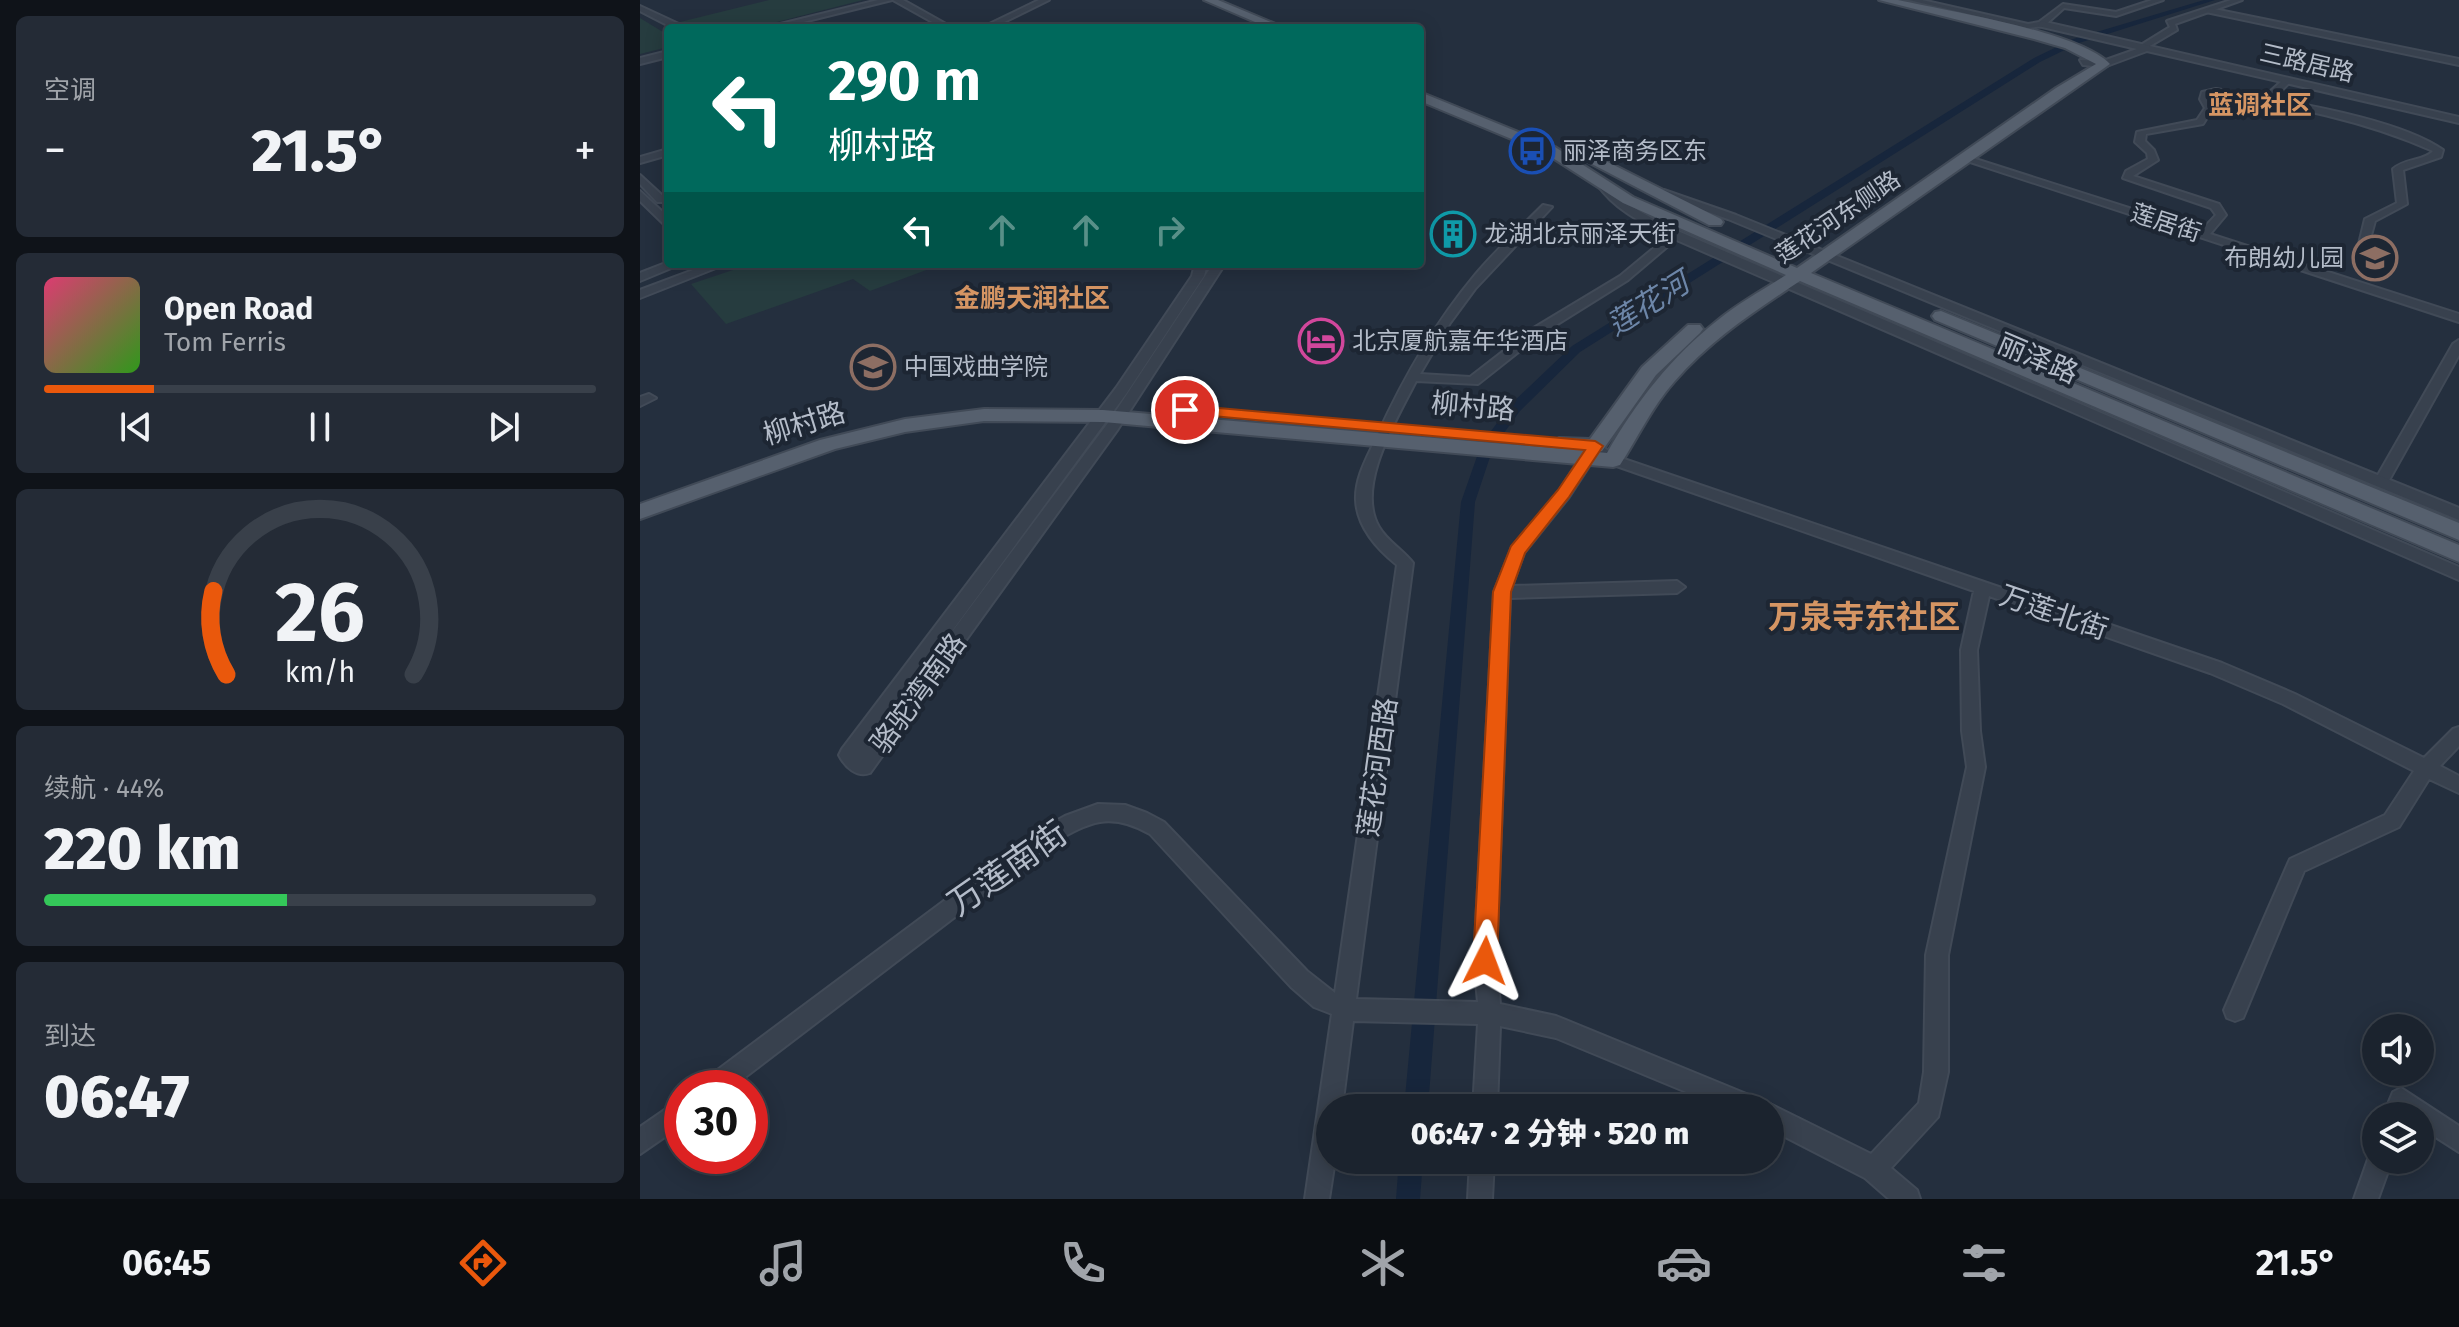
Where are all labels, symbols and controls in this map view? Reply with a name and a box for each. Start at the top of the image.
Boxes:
street label: 三路居路 [2257,39,2357,87]
text: 290 m [828,48,981,115]
icon: left [696,56,800,160]
text: 空调 [44,75,96,106]
district label: 蓝调社区 [2208,90,2312,121]
text: 21.5° [252,115,388,187]
text: − [44,124,66,177]
text: + [574,124,596,177]
text: 柳村路 [828,124,936,168]
bus stop icon: 丽泽商务区东 [1508,127,1556,175]
place label: 丽泽商务区东 [1563,137,1707,165]
street label: 莲花河东侧路 [1770,165,1906,269]
street label: 莲居街 [2127,199,2205,247]
icon: left [896,208,940,252]
icon: ahead [980,208,1024,252]
icon: ahead [1064,208,1108,252]
icon: right [1148,208,1192,252]
building icon: 龙湖北京丽泽天街 [1429,210,1477,258]
place label: 龙湖北京丽泽天街 [1484,220,1676,248]
school or university icon: 布朗幼儿园 [2351,234,2399,282]
place label: 布朗幼儿园 [2224,244,2344,272]
water label: 莲花河 [1600,262,1700,343]
district label: 金鹏天润社区 [954,283,1110,314]
text: Open Road [164,291,313,327]
hotel icon: 北京厦航嘉年华酒店 [1297,317,1345,365]
text: Tom Ferris [164,327,286,358]
place label: 北京厦航嘉年华酒店 [1352,327,1568,355]
street label: 丽泽路 [1993,327,2083,390]
school or university icon: 中国戏曲学院 [849,343,897,391]
place label: 中国戏曲学院 [904,353,1048,381]
pin [1151,376,1219,444]
street label: 柳村路 [1430,386,1516,427]
icon: arrive [1163,388,1207,432]
street label: 柳村路 [759,395,849,452]
icon: previous [114,405,158,449]
icon: pause [298,405,342,449]
icon: next [482,405,526,449]
text: 26 [275,563,365,663]
street label: 万莲北街 [1996,579,2112,646]
district label: 万泉寺东社区 [1768,598,1960,636]
street label: 骆驼湾南路 [864,627,973,760]
text: km/h [285,656,355,691]
street label: 莲花河西路 [1351,695,1404,839]
text: 续航 · 44% [44,773,164,804]
text: 220 km [44,813,240,885]
street label: 万莲南街 [940,813,1075,924]
position arrow [1443,919,1527,1003]
map controls [2362,1014,2434,1174]
button: sound [2362,1014,2434,1086]
text: 到达 [44,1021,96,1052]
text: 06:47 [44,1061,189,1133]
speed limit sign: 30 [664,1070,768,1174]
button: layers [2362,1102,2434,1174]
text: 06:47 · 2 分钟 · 520 m [1411,1116,1689,1152]
icon: directions [455,1235,511,1291]
icon: music [755,1235,811,1291]
icon: phone [1055,1235,1111,1291]
icon: climate [1355,1235,1411,1291]
icon: car [1656,1235,1712,1291]
icon: filters [1956,1235,2012,1291]
text: 06:45 [122,1241,211,1285]
text: 21.5° [2256,1241,2337,1285]

